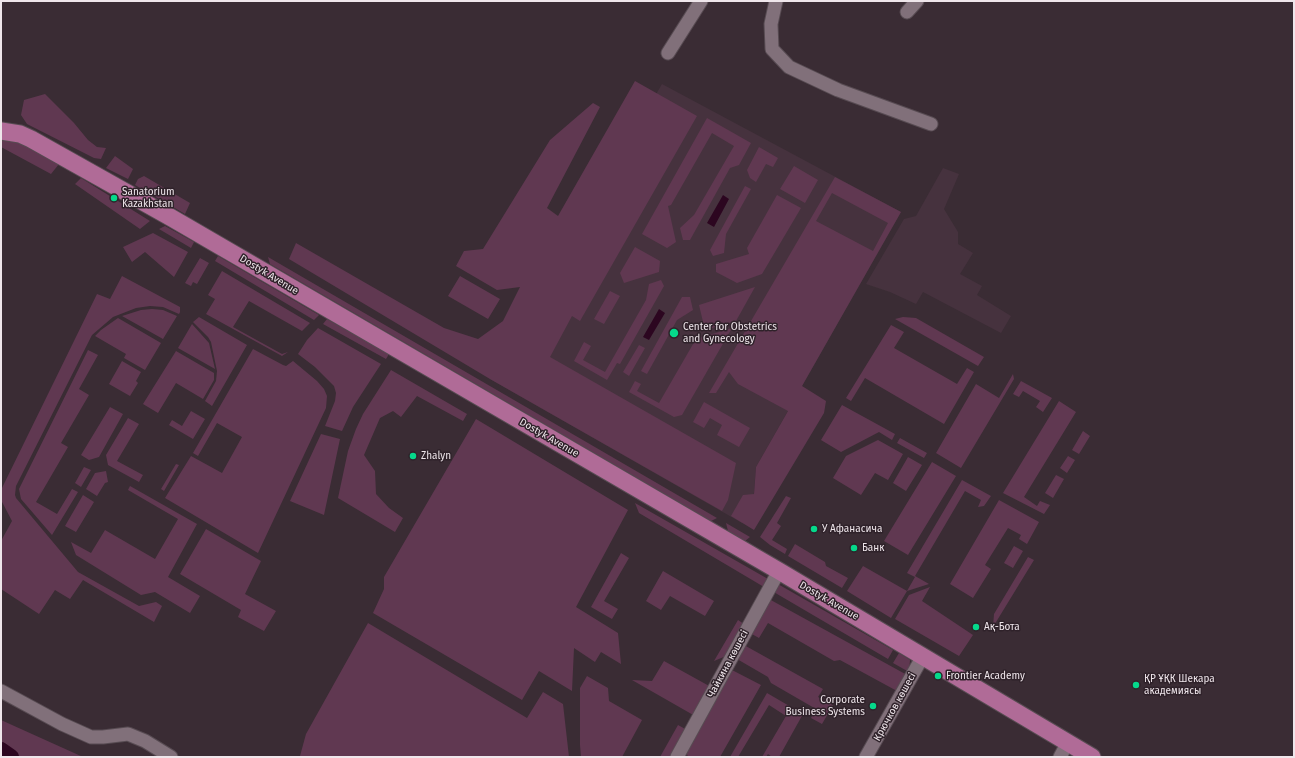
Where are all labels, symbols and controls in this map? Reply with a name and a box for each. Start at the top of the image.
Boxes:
place label: Sanatorium Kazakhstan [122,186,175,210]
marker: Sanatorium Kazakhstan [109,193,119,203]
street label: Dostyk Avenue [237,253,301,297]
place label: Center for Obstetrics and Gynecology [683,321,777,344]
marker: Center for Obstetrics and Gynecology [668,327,680,339]
street label: Dostyk Avenue [517,416,581,460]
place label: Zhalyn [421,450,451,462]
marker: Zhalyn [408,451,418,461]
place label: У Афанасича [822,523,882,535]
marker: У Афанасича [809,524,819,534]
place label: Банк [862,542,884,554]
marker: Банк [849,543,859,553]
street label: Dostyk Avenue [797,579,861,623]
place label: Ақ-Бота [984,621,1020,633]
marker: Ақ-Бота [971,622,981,632]
street label: Чайкина көшесі [705,628,751,700]
place label: Frontier Academy [946,670,1025,682]
street label: Крючков көшесі [871,671,919,743]
marker: Frontier Academy [933,671,943,681]
place label: ҚР ҰҚК Шекара академиясы [1144,673,1215,696]
marker: ҚР ҰҚК Шекара академиясы [1131,680,1141,690]
place label: Corporate Business Systems [785,694,865,718]
marker: Corporate Business Systems [868,701,878,711]

